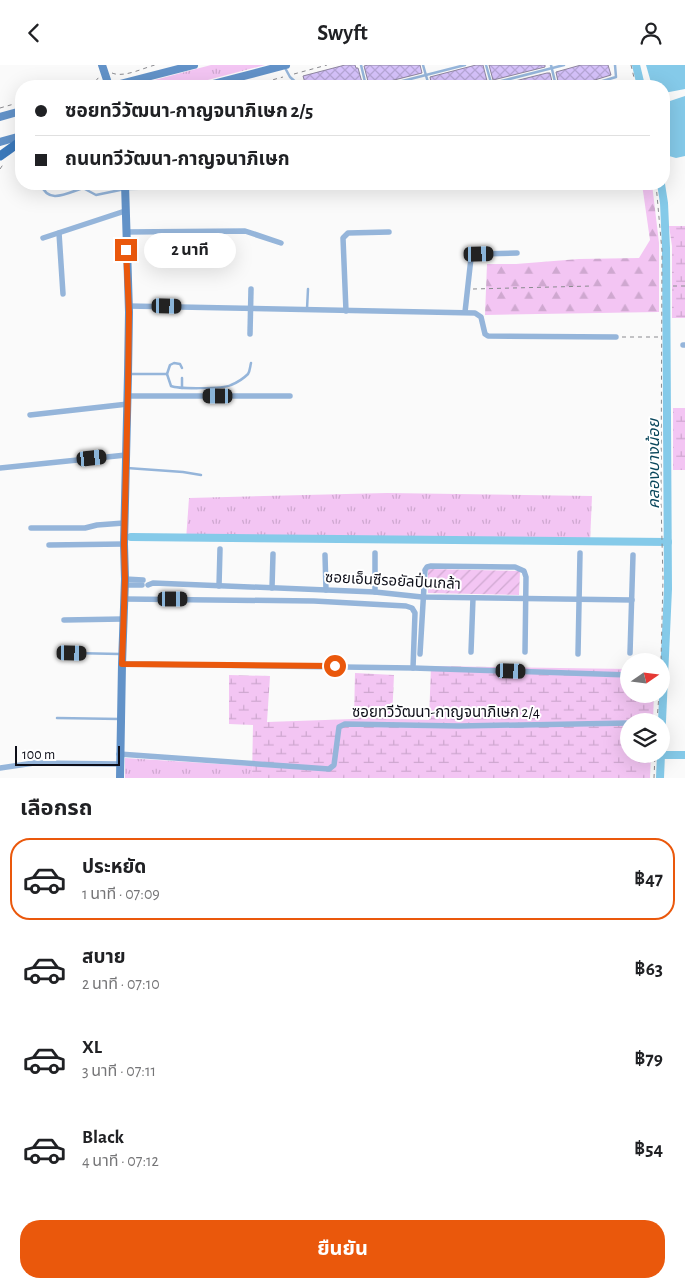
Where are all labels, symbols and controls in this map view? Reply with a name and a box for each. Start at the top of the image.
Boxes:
icon: back [20,19,48,47]
icon: person [637,19,665,47]
text: Swyft [317,22,368,44]
text: ซอยทวีวัฒนา-กาญจนาภิเษก 2/5 [65,102,313,121]
text: ถนนทวีวัฒนา-กาญจนาภิเษก [65,150,290,169]
callout: 2 นาที [144,233,236,267]
route end [115,239,137,261]
text: 2 นาที [171,242,209,258]
car [463,246,494,262]
car [151,298,182,314]
car [203,389,233,404]
water label: คลองบางน้อย [645,418,662,509]
car [76,449,107,467]
street label: ซอยเอ็นซีรอยัลปิ่นเกล้า [325,567,461,592]
car [158,592,188,607]
car [56,645,87,661]
north arrow [620,653,670,703]
map controls [620,653,670,763]
route start [324,655,346,677]
car [495,663,526,679]
street label: ซอยทวีวัฒนา-กาญจนาภิเษก 2/4 [352,704,540,720]
button: layers [620,713,670,763]
scale bar [15,743,120,766]
text: 100 m [22,748,55,762]
text: เลือกรถ [20,797,93,819]
icon: car [22,857,67,902]
text: ประหยัด [82,858,146,877]
text: ฿47 [634,870,663,889]
text: 1 นาที · 07:09 [82,886,160,902]
icon: car [22,947,67,992]
text: สบาย [82,948,126,967]
text: ฿63 [635,960,663,979]
text: 2 นาที · 07:10 [82,976,160,992]
icon: car [22,1037,67,1082]
text: XL [82,1038,102,1057]
text: ฿79 [635,1050,663,1069]
text: 3 นาที · 07:11 [82,1063,156,1079]
icon: car [22,1127,67,1172]
text: Black [82,1128,124,1147]
text: ฿54 [634,1140,663,1159]
text: 4 นาที · 07:12 [82,1153,159,1169]
button: ยืนยัน [20,1220,665,1278]

